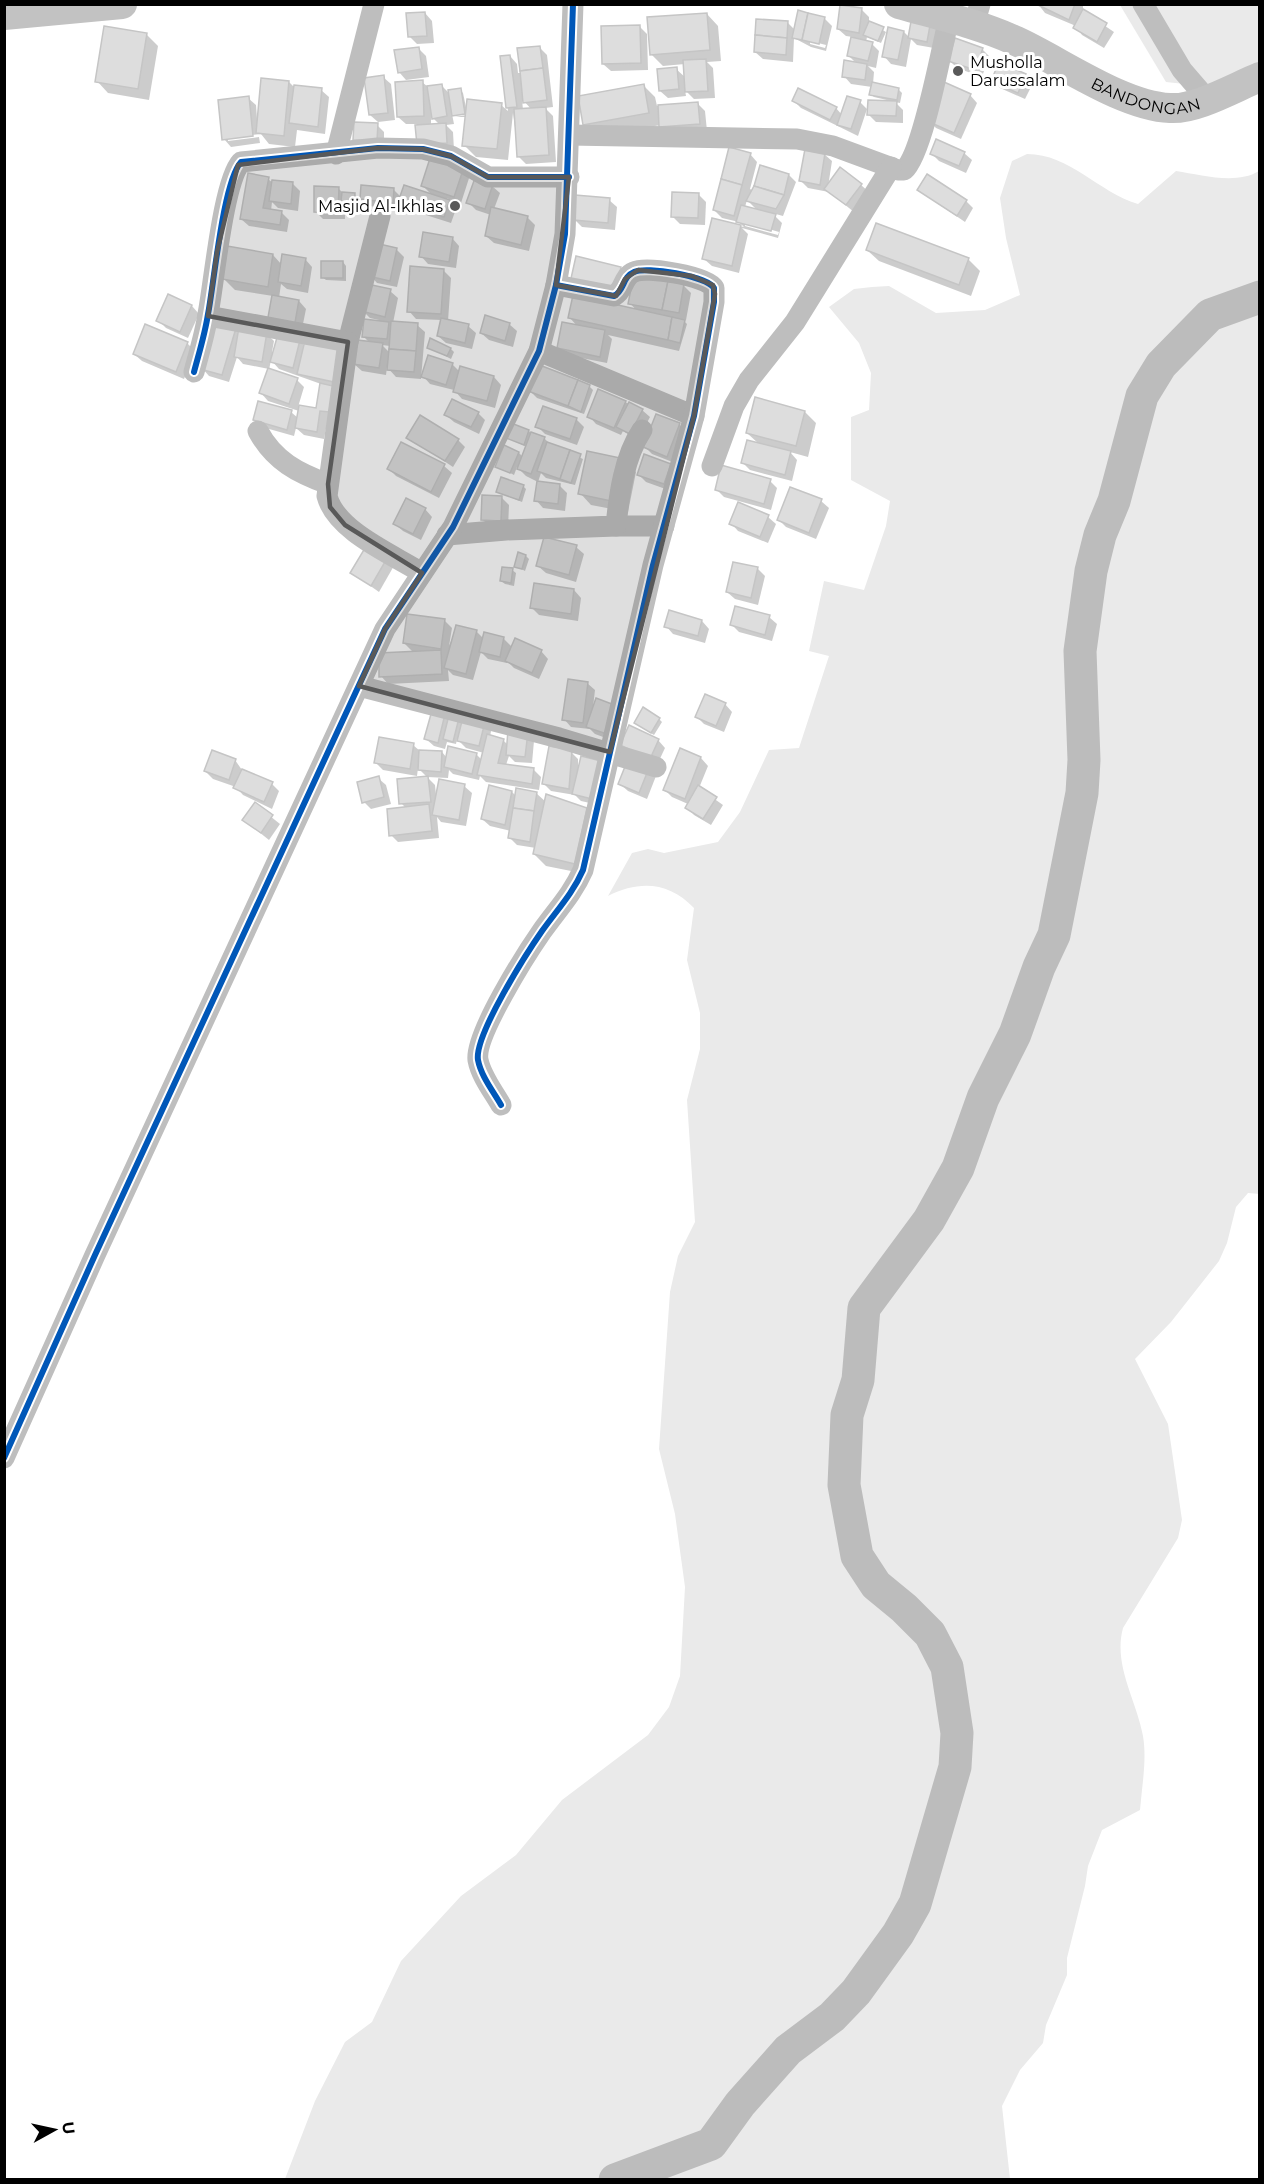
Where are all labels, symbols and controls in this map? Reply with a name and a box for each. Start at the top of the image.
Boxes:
place label: Musholla Darussalam [970,53,1066,90]
marker: Musholla Darussalam [951,64,965,78]
street label: BANDONGAN [1088,74,1203,118]
place label: Masjid Al-Ikhlas [318,197,443,216]
marker: Masjid Al-Ikhlas [448,199,462,213]
north arrow [24,2100,84,2160]
text: U [58,2120,79,2136]

